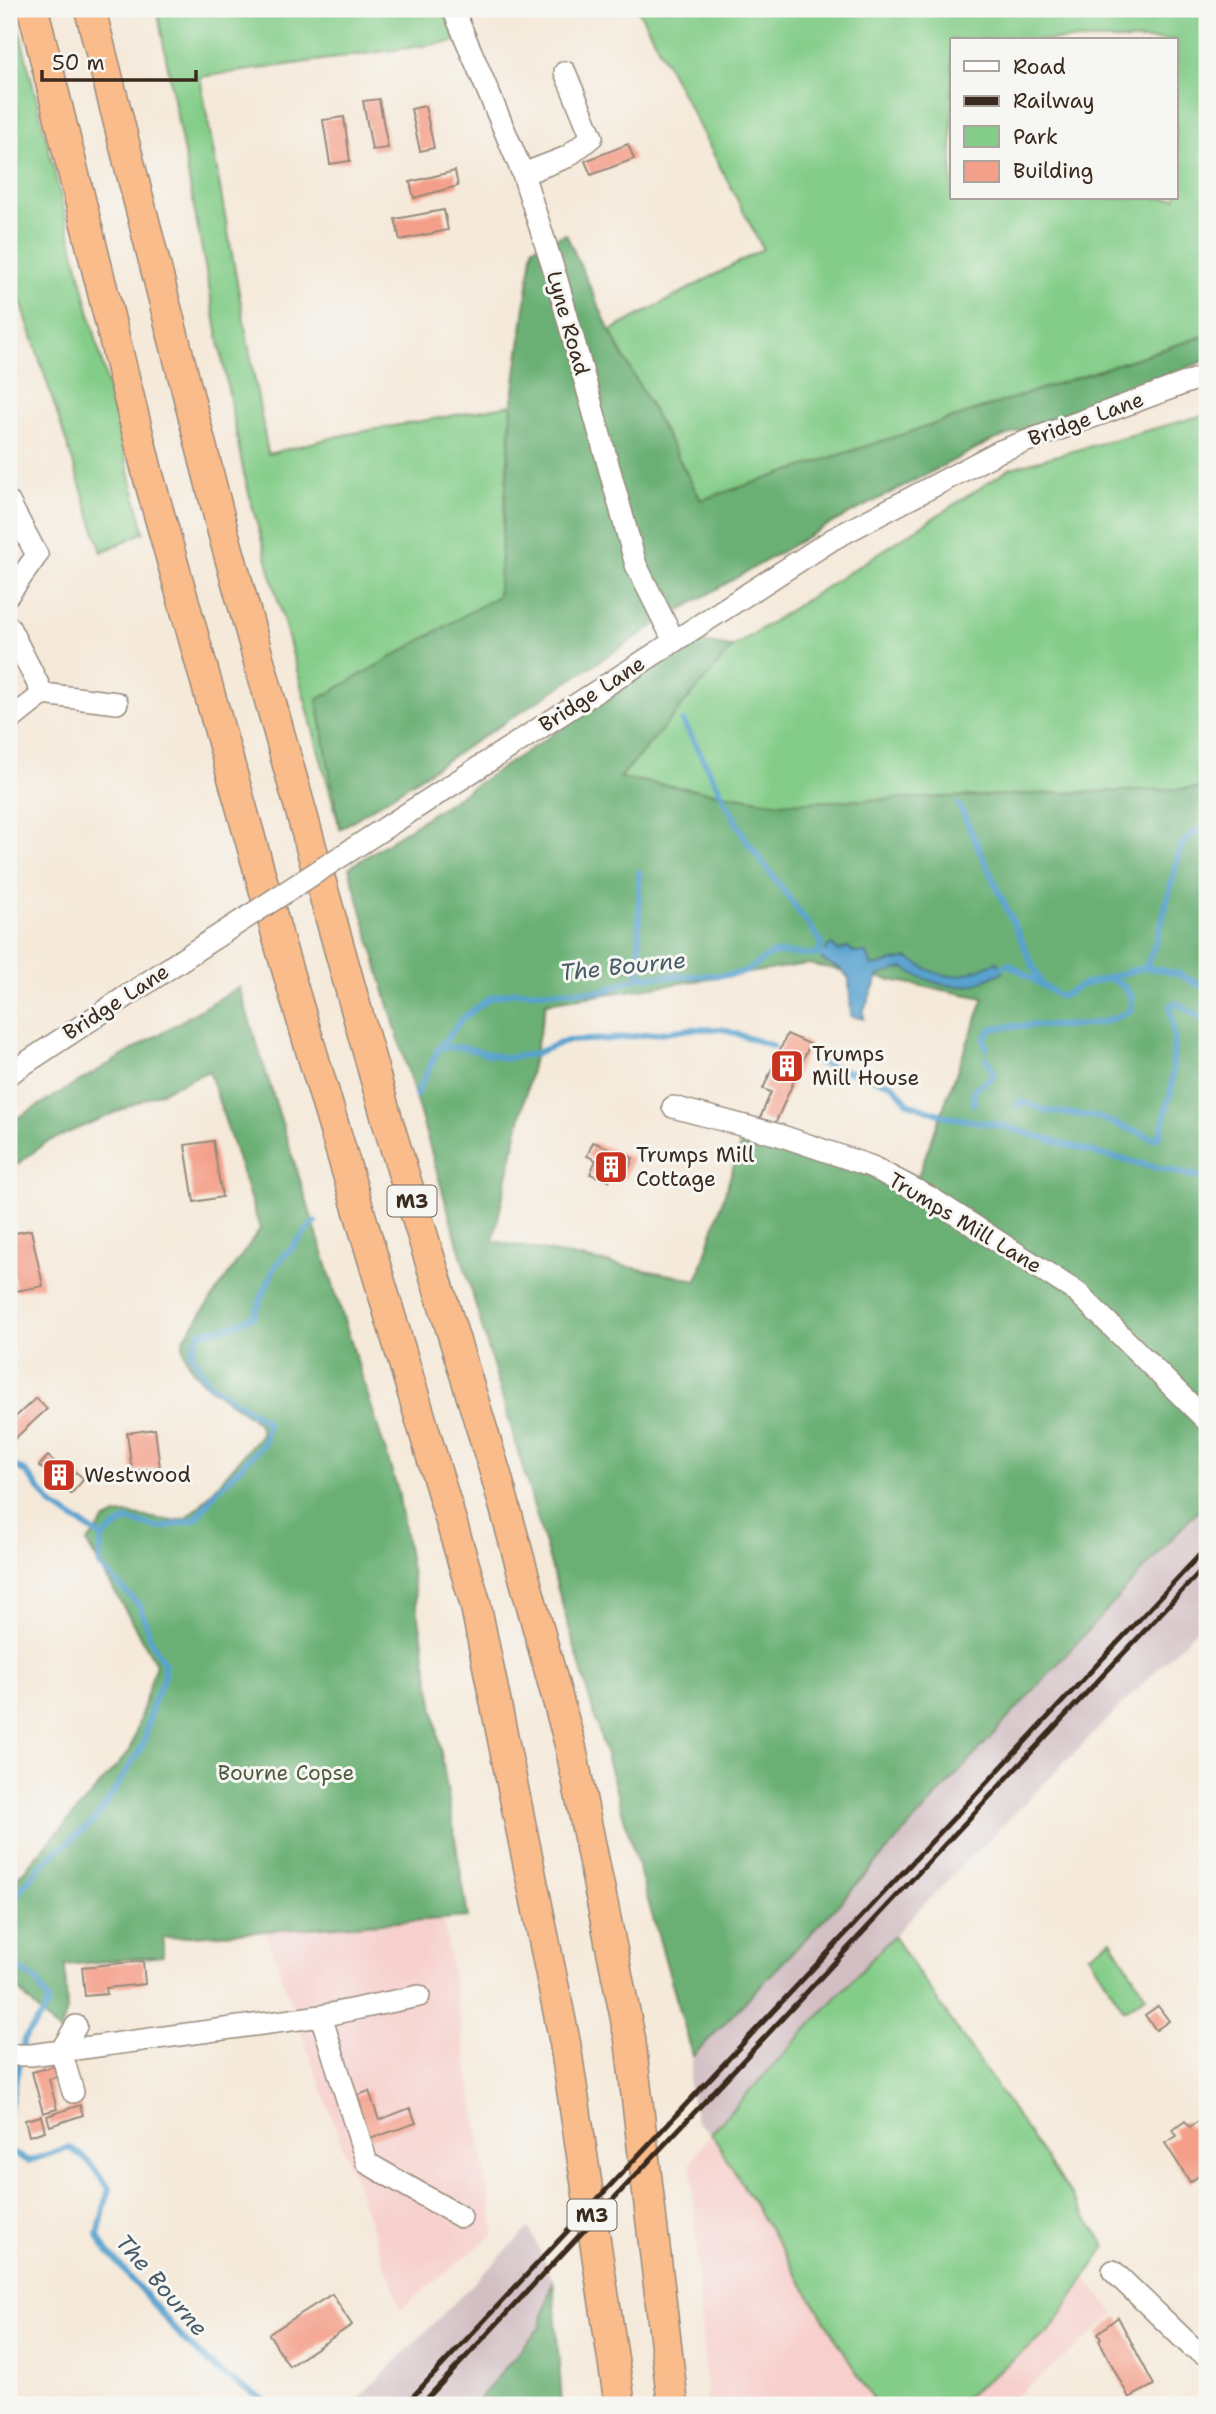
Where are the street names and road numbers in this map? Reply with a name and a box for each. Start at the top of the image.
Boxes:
street label: Lyne Road [540,268,596,378]
street label: Bridge Lane [1024,385,1148,453]
street label: Bridge Lane [534,649,650,739]
street label: Bridge Lane [58,957,174,1047]
street label: Trumps Mill Lane [883,1166,1047,1280]
road number: M3 [388,1186,436,1217]
road number: M3 [568,2200,616,2230]

